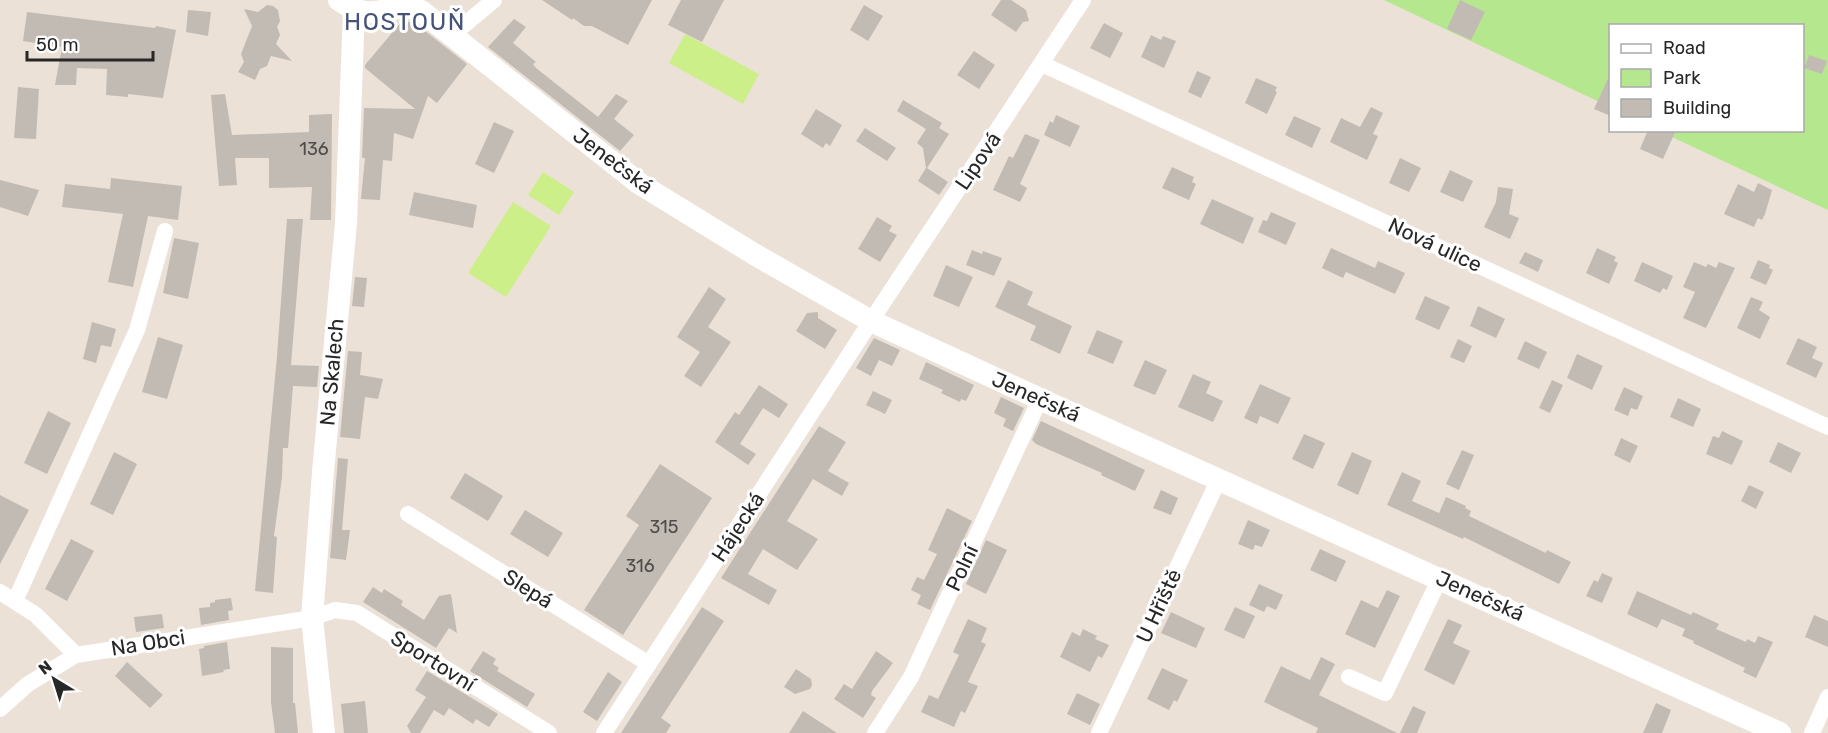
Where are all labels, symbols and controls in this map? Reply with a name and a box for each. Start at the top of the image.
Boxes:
district label: HOSTOUŇ [344,8,466,36]
scale bar [27,24,153,62]
legend [1609,24,1804,132]
text: 50 m [36,34,79,56]
text: Road [1663,37,1706,59]
text: Park [1663,67,1701,89]
text: Building [1663,97,1731,119]
street label: Jenečská [568,122,658,199]
street label: Lipová [949,127,1006,194]
house number: 136 [299,138,329,160]
street label: Nová ulice [1384,212,1486,277]
street label: Na Skalech [314,317,349,427]
street label: Jenečská [988,366,1084,427]
street label: Hájecká [706,487,769,566]
house number: 315 [650,516,678,538]
street label: Polní [940,540,983,595]
house number: 316 [625,555,655,577]
street label: Slepá [499,564,558,613]
street label: U Hřiště [1131,565,1186,647]
street label: Jenečská [1432,565,1528,626]
street label: Na Obci [109,624,187,661]
street label: Sportovní [386,625,481,697]
north arrow [24,649,84,709]
text: N [35,657,55,679]

